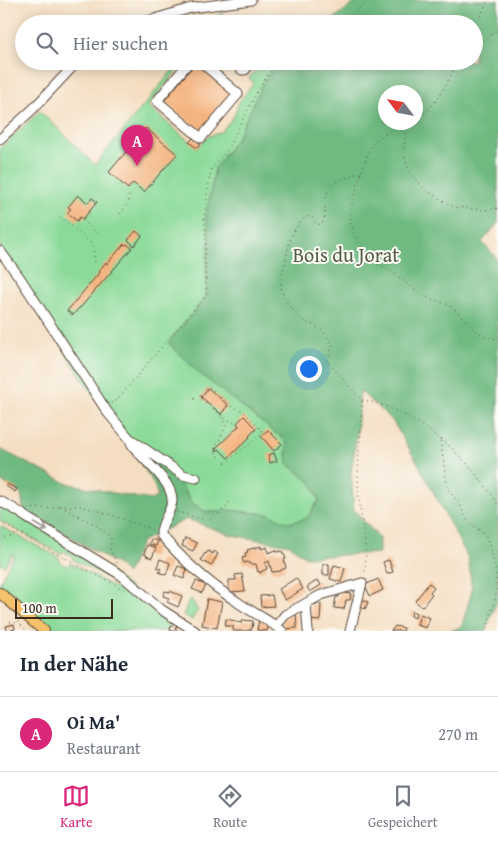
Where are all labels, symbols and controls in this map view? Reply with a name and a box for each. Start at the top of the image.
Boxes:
search box [15,15,483,70]
icon: search [33,29,61,57]
text: Hier suchen [73,29,168,57]
north arrow [378,85,423,130]
pin: A [121,125,153,166]
park label: Bois du Jorat [293,240,399,269]
your location [296,356,322,382]
one-way arrow [34,522,48,532]
scale bar [15,596,112,619]
text: 100 m [22,598,57,618]
text: In der Nähe [20,648,128,679]
text: Oi Ma' [67,708,120,736]
text: A [31,722,41,746]
text: 270 m [438,722,478,746]
text: Restaurant [67,736,141,760]
tab: Karte [60,782,93,832]
tab: Route [213,782,247,832]
tab: Gespeichert [368,782,438,832]

